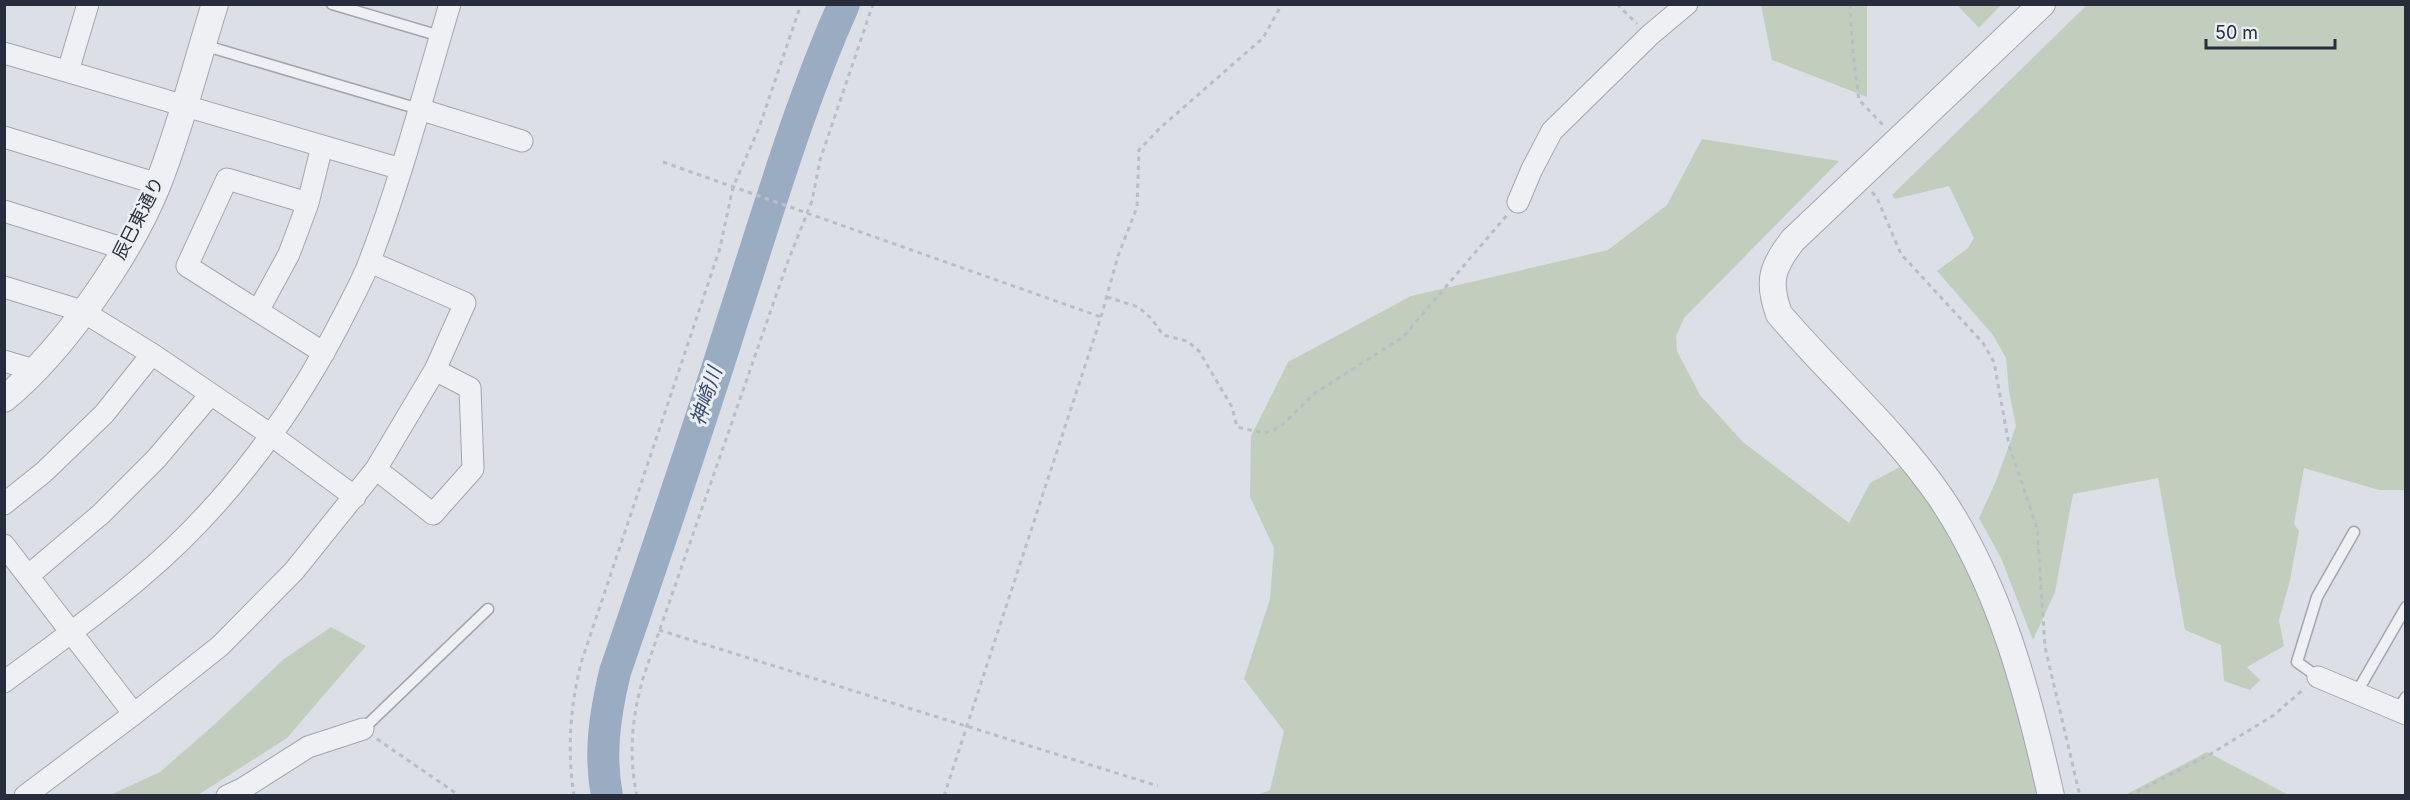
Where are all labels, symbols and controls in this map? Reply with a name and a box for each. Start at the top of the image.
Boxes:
scale bar [2206,12,2335,50]
text: 50 m [2215,22,2258,43]
street label: 辰巳東通り [108,173,168,263]
water label: 神崎川 [685,362,727,428]

